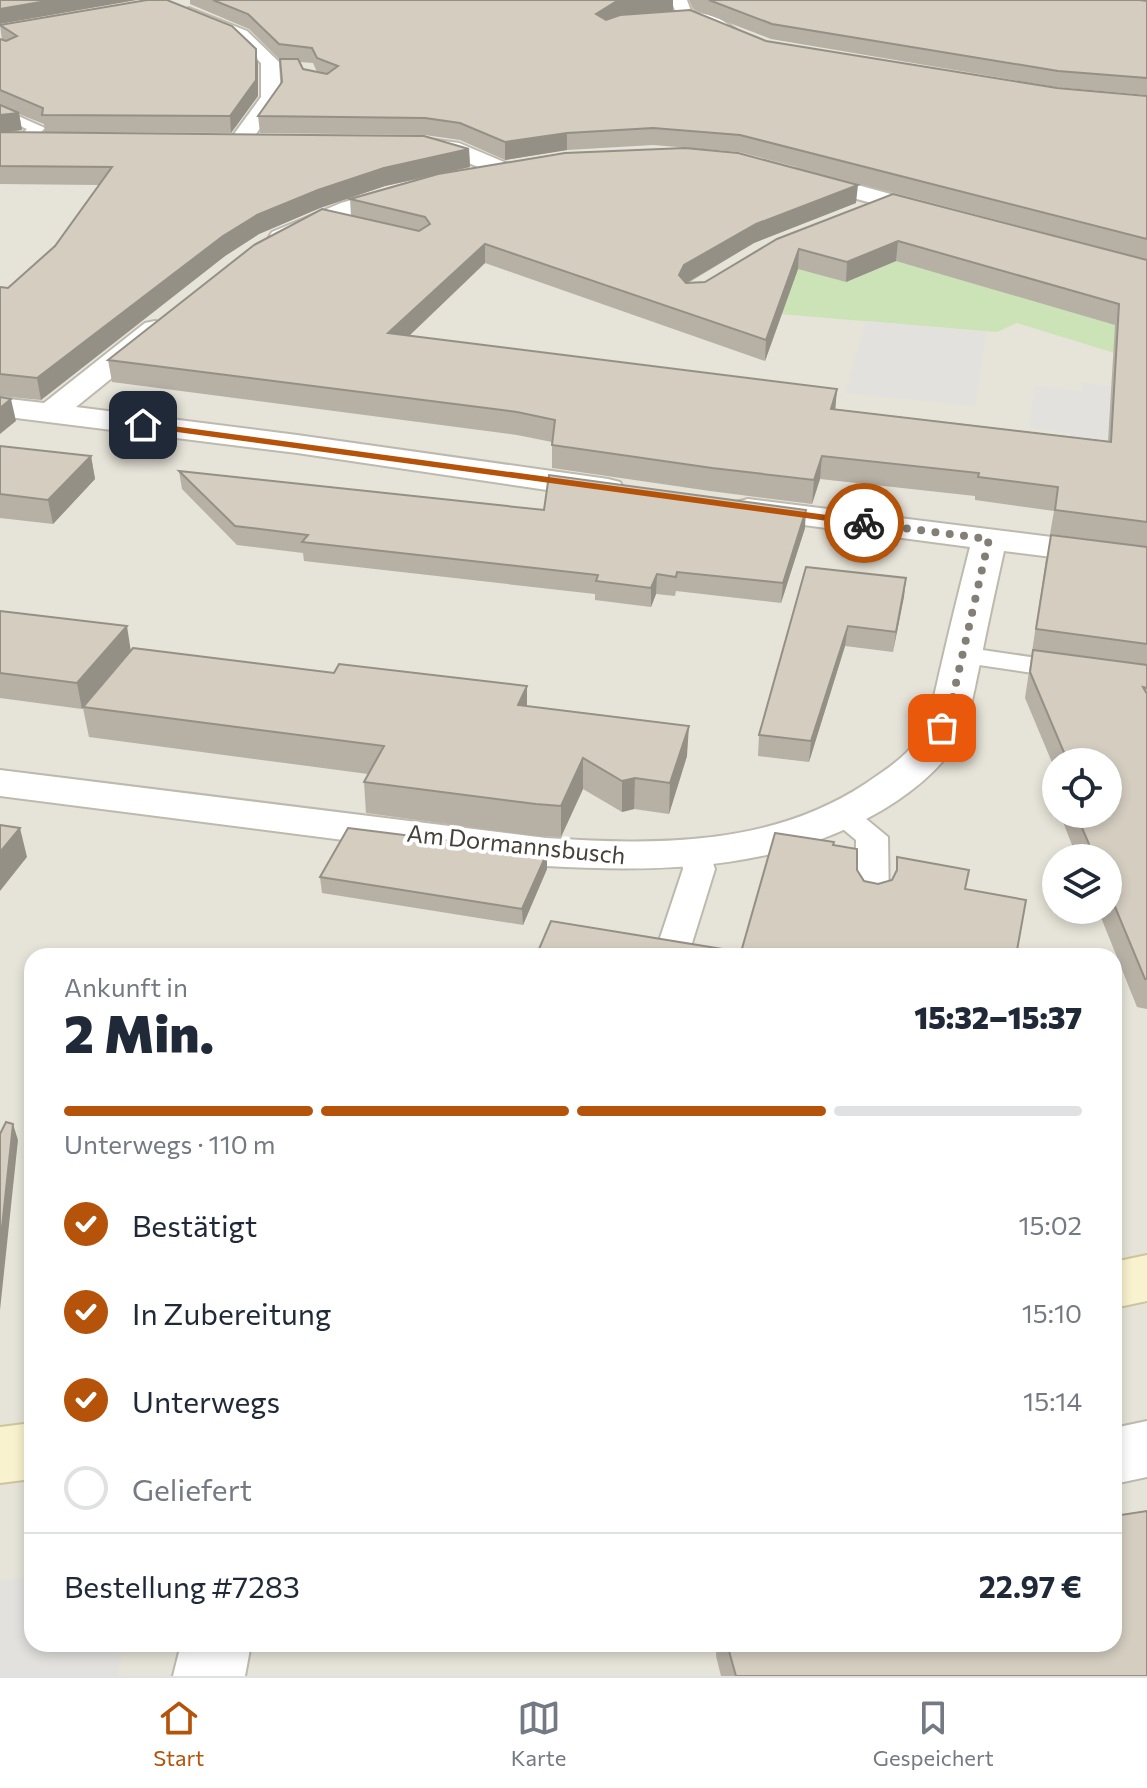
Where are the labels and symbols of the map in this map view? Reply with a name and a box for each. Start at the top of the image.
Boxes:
pin [109,391,177,459]
courier [824,483,904,563]
pin [908,694,976,762]
street label: Am Dormannsbusch [405,818,627,869]

